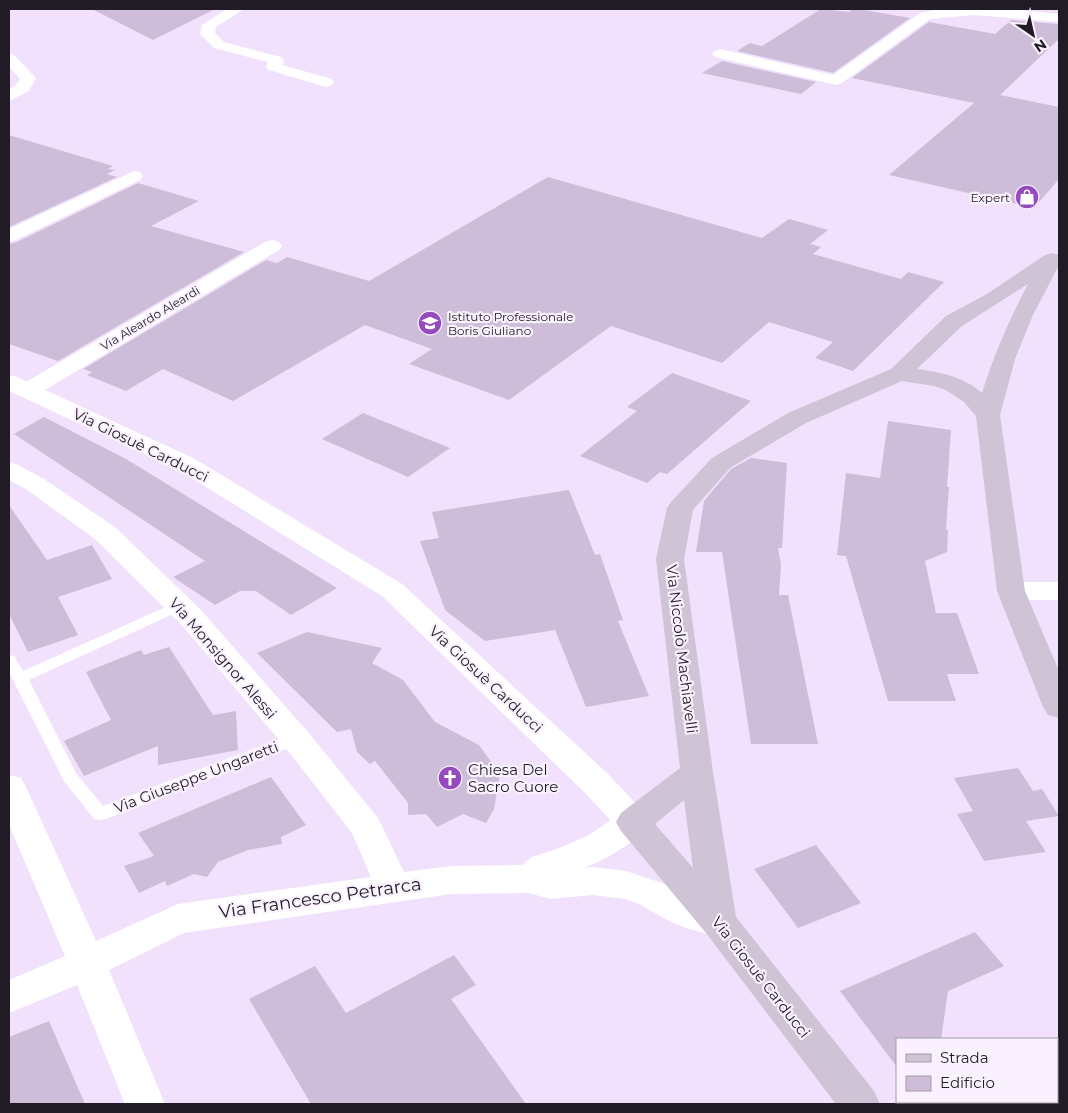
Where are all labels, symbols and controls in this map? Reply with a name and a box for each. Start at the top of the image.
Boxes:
north arrow [1008,10,1058,60]
text: N [1031,35,1050,56]
shop icon: Expert [1014,184,1040,210]
place label: Expert [970,190,1010,205]
street label: Via Aleardo Aleardi [98,282,202,354]
place label: Istituto Professionale Boris Giuliano [448,309,574,338]
school or university icon: Istituto Professionale Boris Giuliano [417,310,443,336]
street label: Via Giosuè Carducci [70,404,212,486]
street label: Via Niccolò Machiavelli [662,563,702,735]
street label: Via Monsignor Alessi [165,593,281,723]
street label: Via Giosuè Carducci [425,621,547,737]
street label: Via Giuseppe Ungaretti [111,737,281,817]
place label: Chiesa Del Sacro Cuore [468,760,558,796]
church icon: Chiesa Del Sacro Cuore [437,765,463,791]
street label: Via Francesco Petrarca [217,873,423,923]
street label: Via Giosuè Carducci [708,913,814,1041]
legend [896,1038,1058,1103]
text: Strada [940,1048,989,1067]
text: Edificio [940,1073,995,1092]

